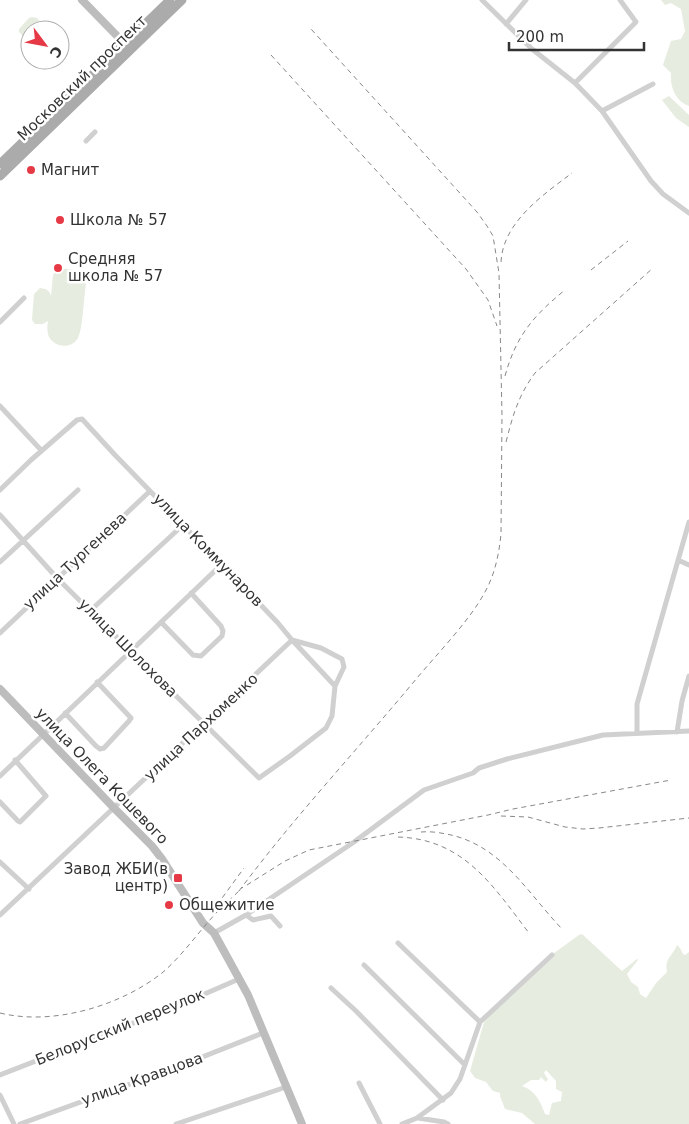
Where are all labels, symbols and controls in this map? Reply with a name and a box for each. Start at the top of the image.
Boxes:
street label: Московский проспект [14,11,151,144]
north arrow [20,20,70,70]
scale bar [509,20,644,52]
text: 200 m [516,28,564,46]
text: С [47,43,66,60]
place label: Магнит [41,161,100,179]
marker: Магнит [25,164,37,176]
place label: Школа № 57 [70,211,167,229]
marker: Школа № 57 [54,214,66,226]
place label: Средняя школа № 57 [68,250,163,285]
marker: Средняя школа № 57 [52,262,64,274]
street label: улица Коммунаров [149,490,267,610]
street label: улица Тургенева [20,509,130,613]
street label: улица Шолохова [75,595,181,701]
street label: улица Пархоменко [140,670,262,784]
street label: улица Олега Кошевого [32,704,172,848]
place label: Завод ЖБИ(в центр) [64,860,168,895]
marker: Завод ЖБИ(в центр) [172,872,184,884]
place label: Общежитие [179,896,274,914]
marker: Общежитие [163,899,175,911]
street label: Белорусский переулок [33,985,207,1069]
street label: улица Кравцова [79,1049,205,1109]

